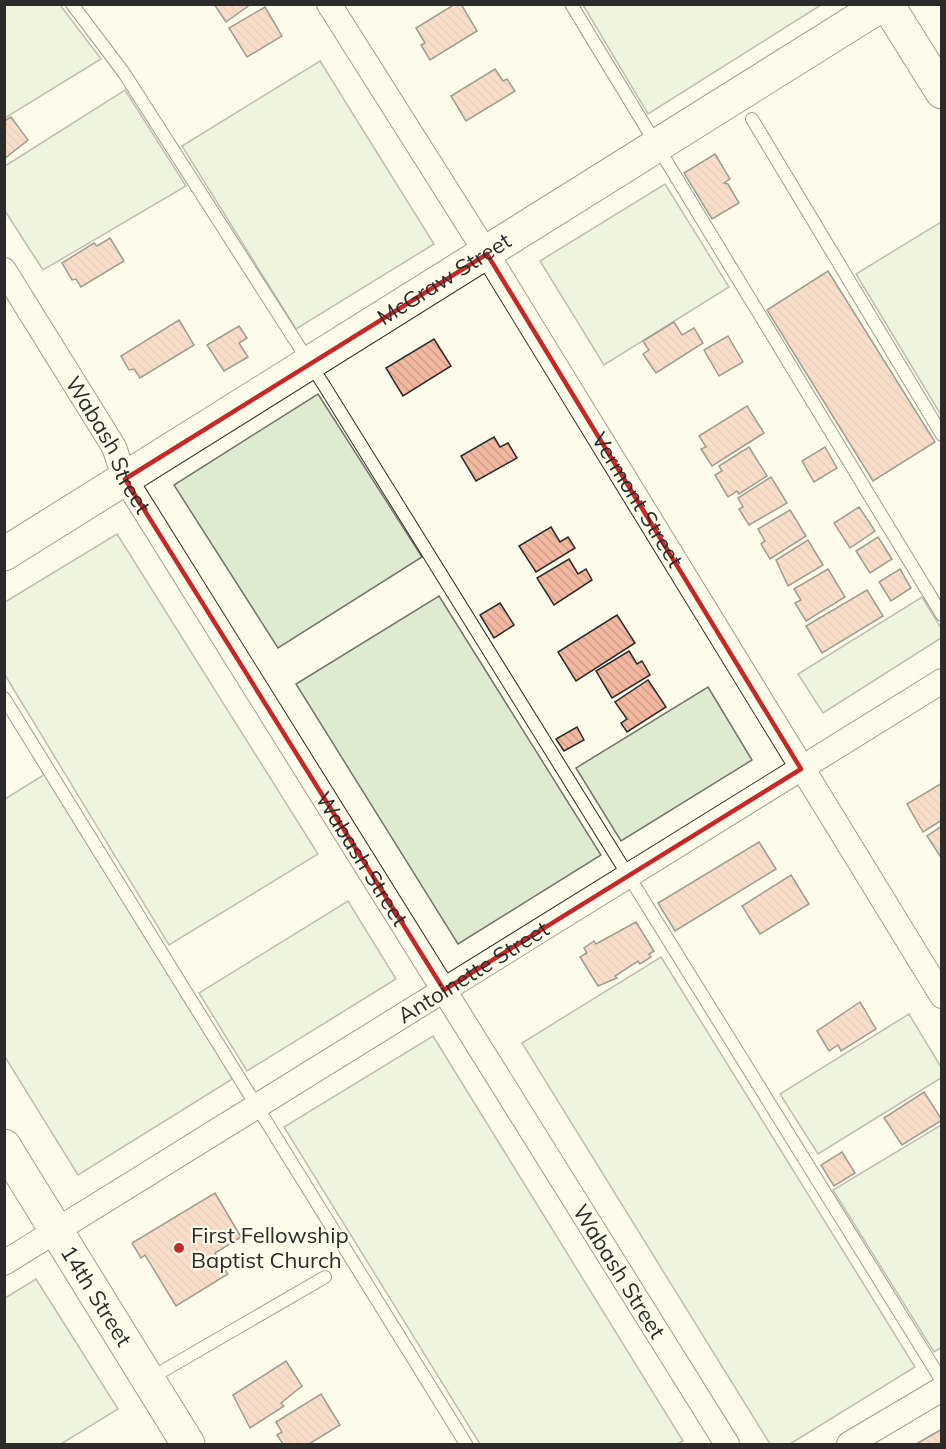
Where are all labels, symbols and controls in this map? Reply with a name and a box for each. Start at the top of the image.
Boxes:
street label: McGraw Street [372,226,516,331]
street label: Wabash Street [59,371,157,519]
street label: Vermont Street [586,427,690,573]
street label: Wabash Street [310,786,415,932]
street label: Antoinette Street [392,914,554,1029]
street label: Wabash Street [567,1199,672,1344]
place label: First Fellowship Baptist Church [191,1221,349,1274]
street label: 14th Street [55,1240,138,1352]
marker: First Fellowship Baptist Church [172,1241,186,1255]

